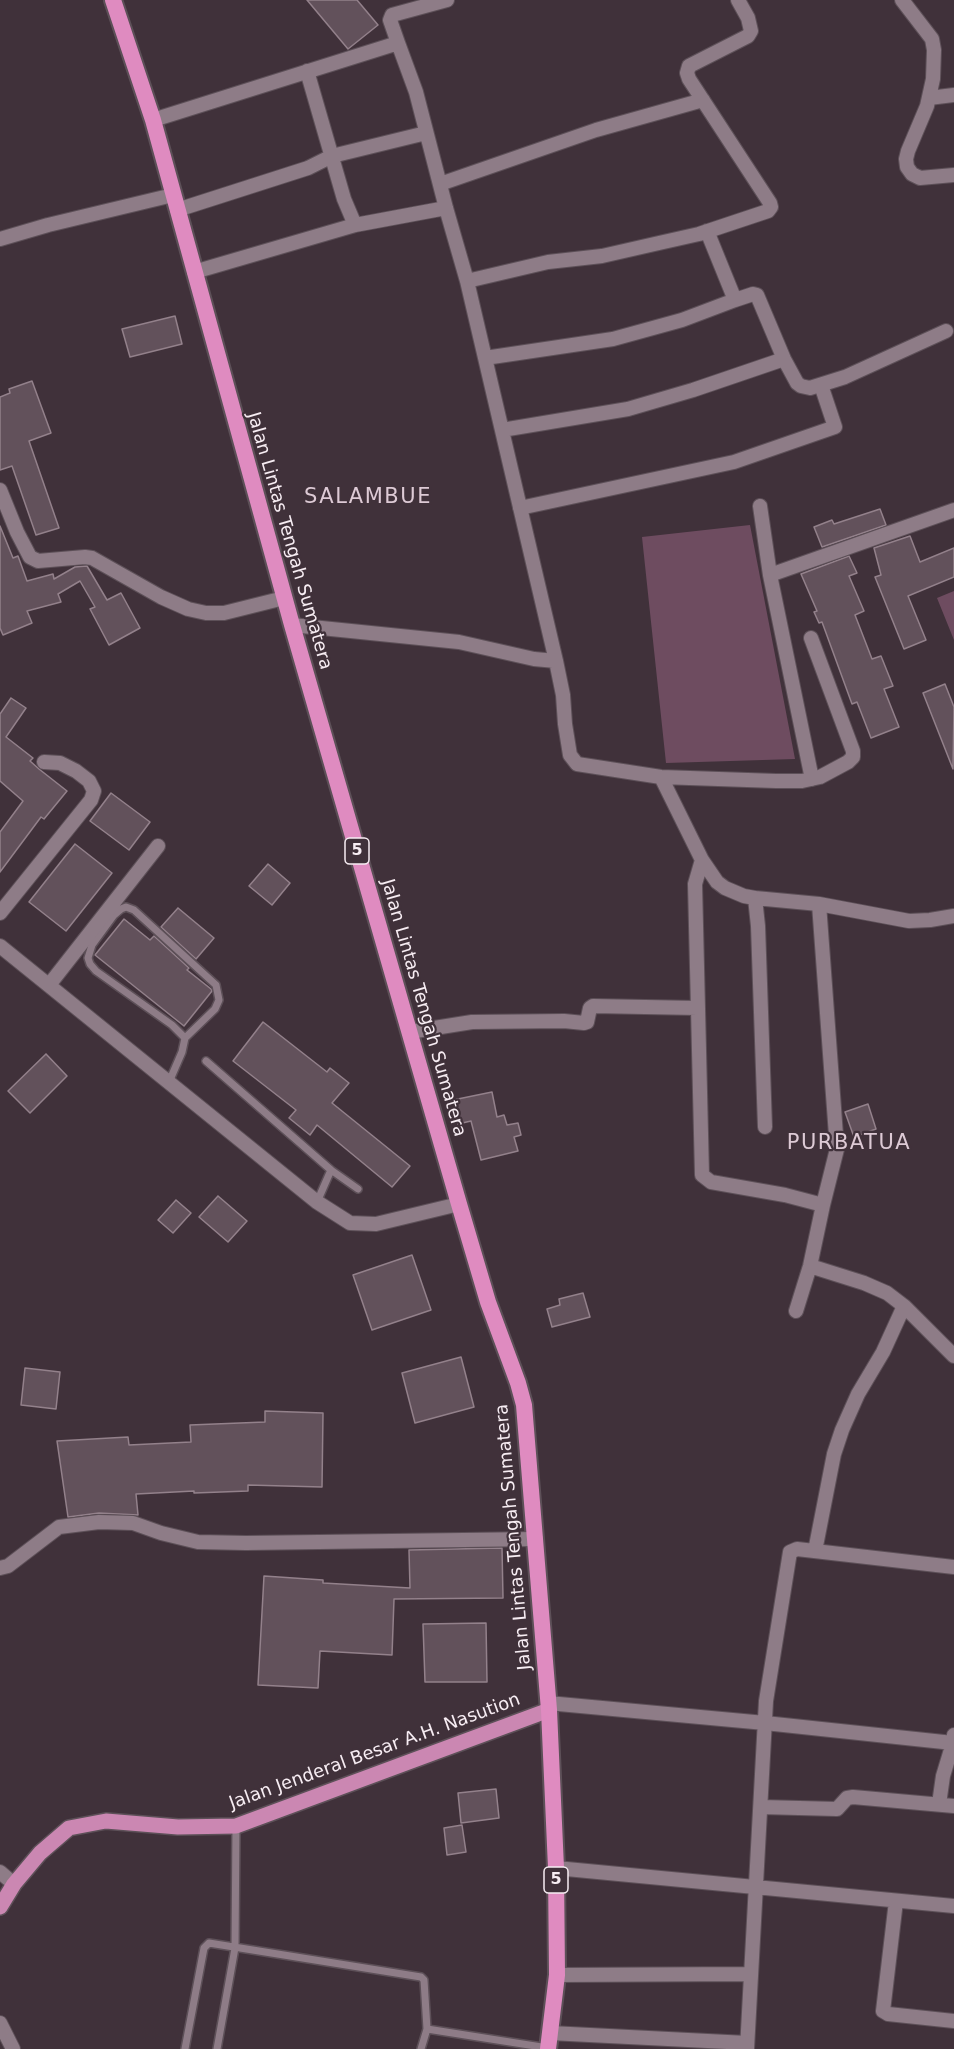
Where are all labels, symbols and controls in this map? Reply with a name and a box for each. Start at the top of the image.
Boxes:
street label: Jalan Lintas Tengah Sumatera [242,410,336,672]
district label: SALAMBUE [304,485,432,511]
road number: 5 [345,838,369,864]
street label: Jalan Lintas Tengah Sumatera [376,877,470,1139]
district label: PURBATUA [787,1131,911,1157]
street label: Jalan Lintas Tengah Sumatera [492,1403,536,1671]
street label: Jalan Jenderal Besar A.H. Nasution [227,1689,523,1815]
road number: 5 [544,1867,568,1893]

